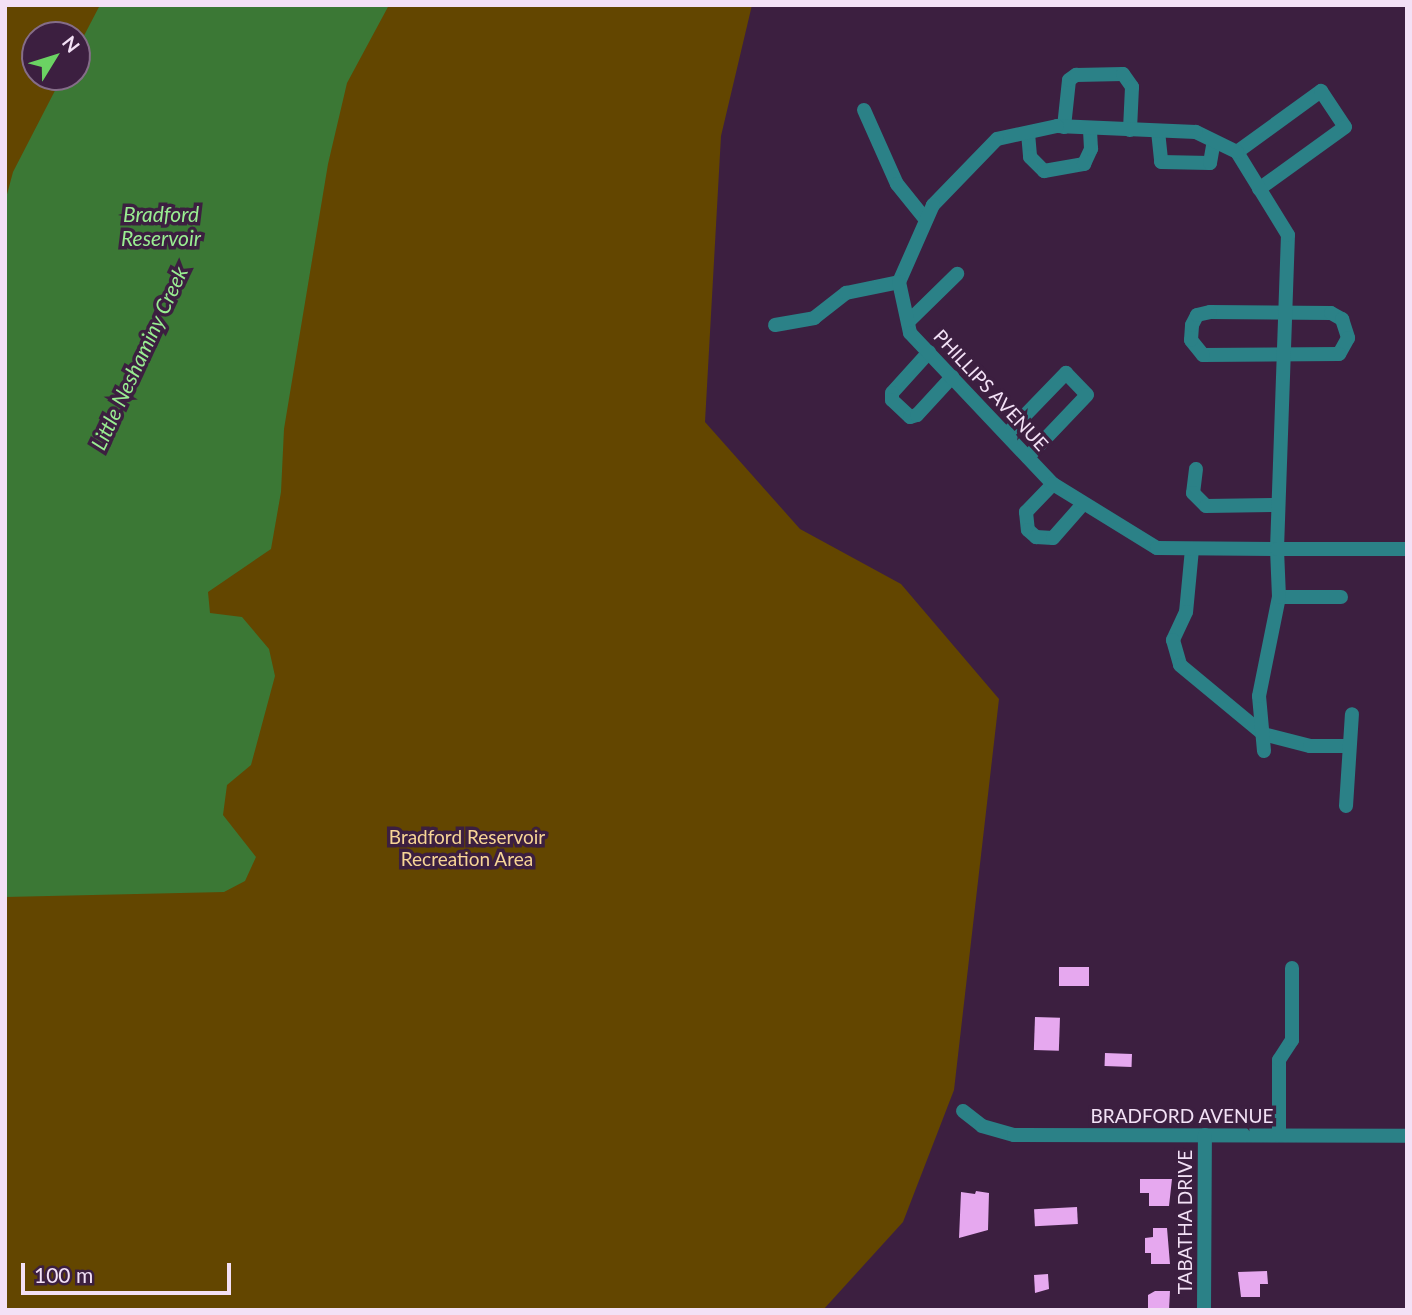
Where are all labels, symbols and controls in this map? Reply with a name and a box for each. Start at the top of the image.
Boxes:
north arrow [21,21,91,91]
text: N [58,31,85,57]
water label: Bradford Reservoir [121,201,201,251]
water label: Little Neshaminy Creek [85,262,193,454]
street label: PHILLIPS AVENUE [929,325,1053,455]
park label: Bradford Reservoir Recreation Area [389,826,545,870]
street label: BRADFORD AVENUE [1090,1105,1274,1127]
street label: TABATHA DRIVE [1174,1149,1196,1295]
scale bar [24,1248,234,1292]
text: 100 m [34,1262,93,1287]

